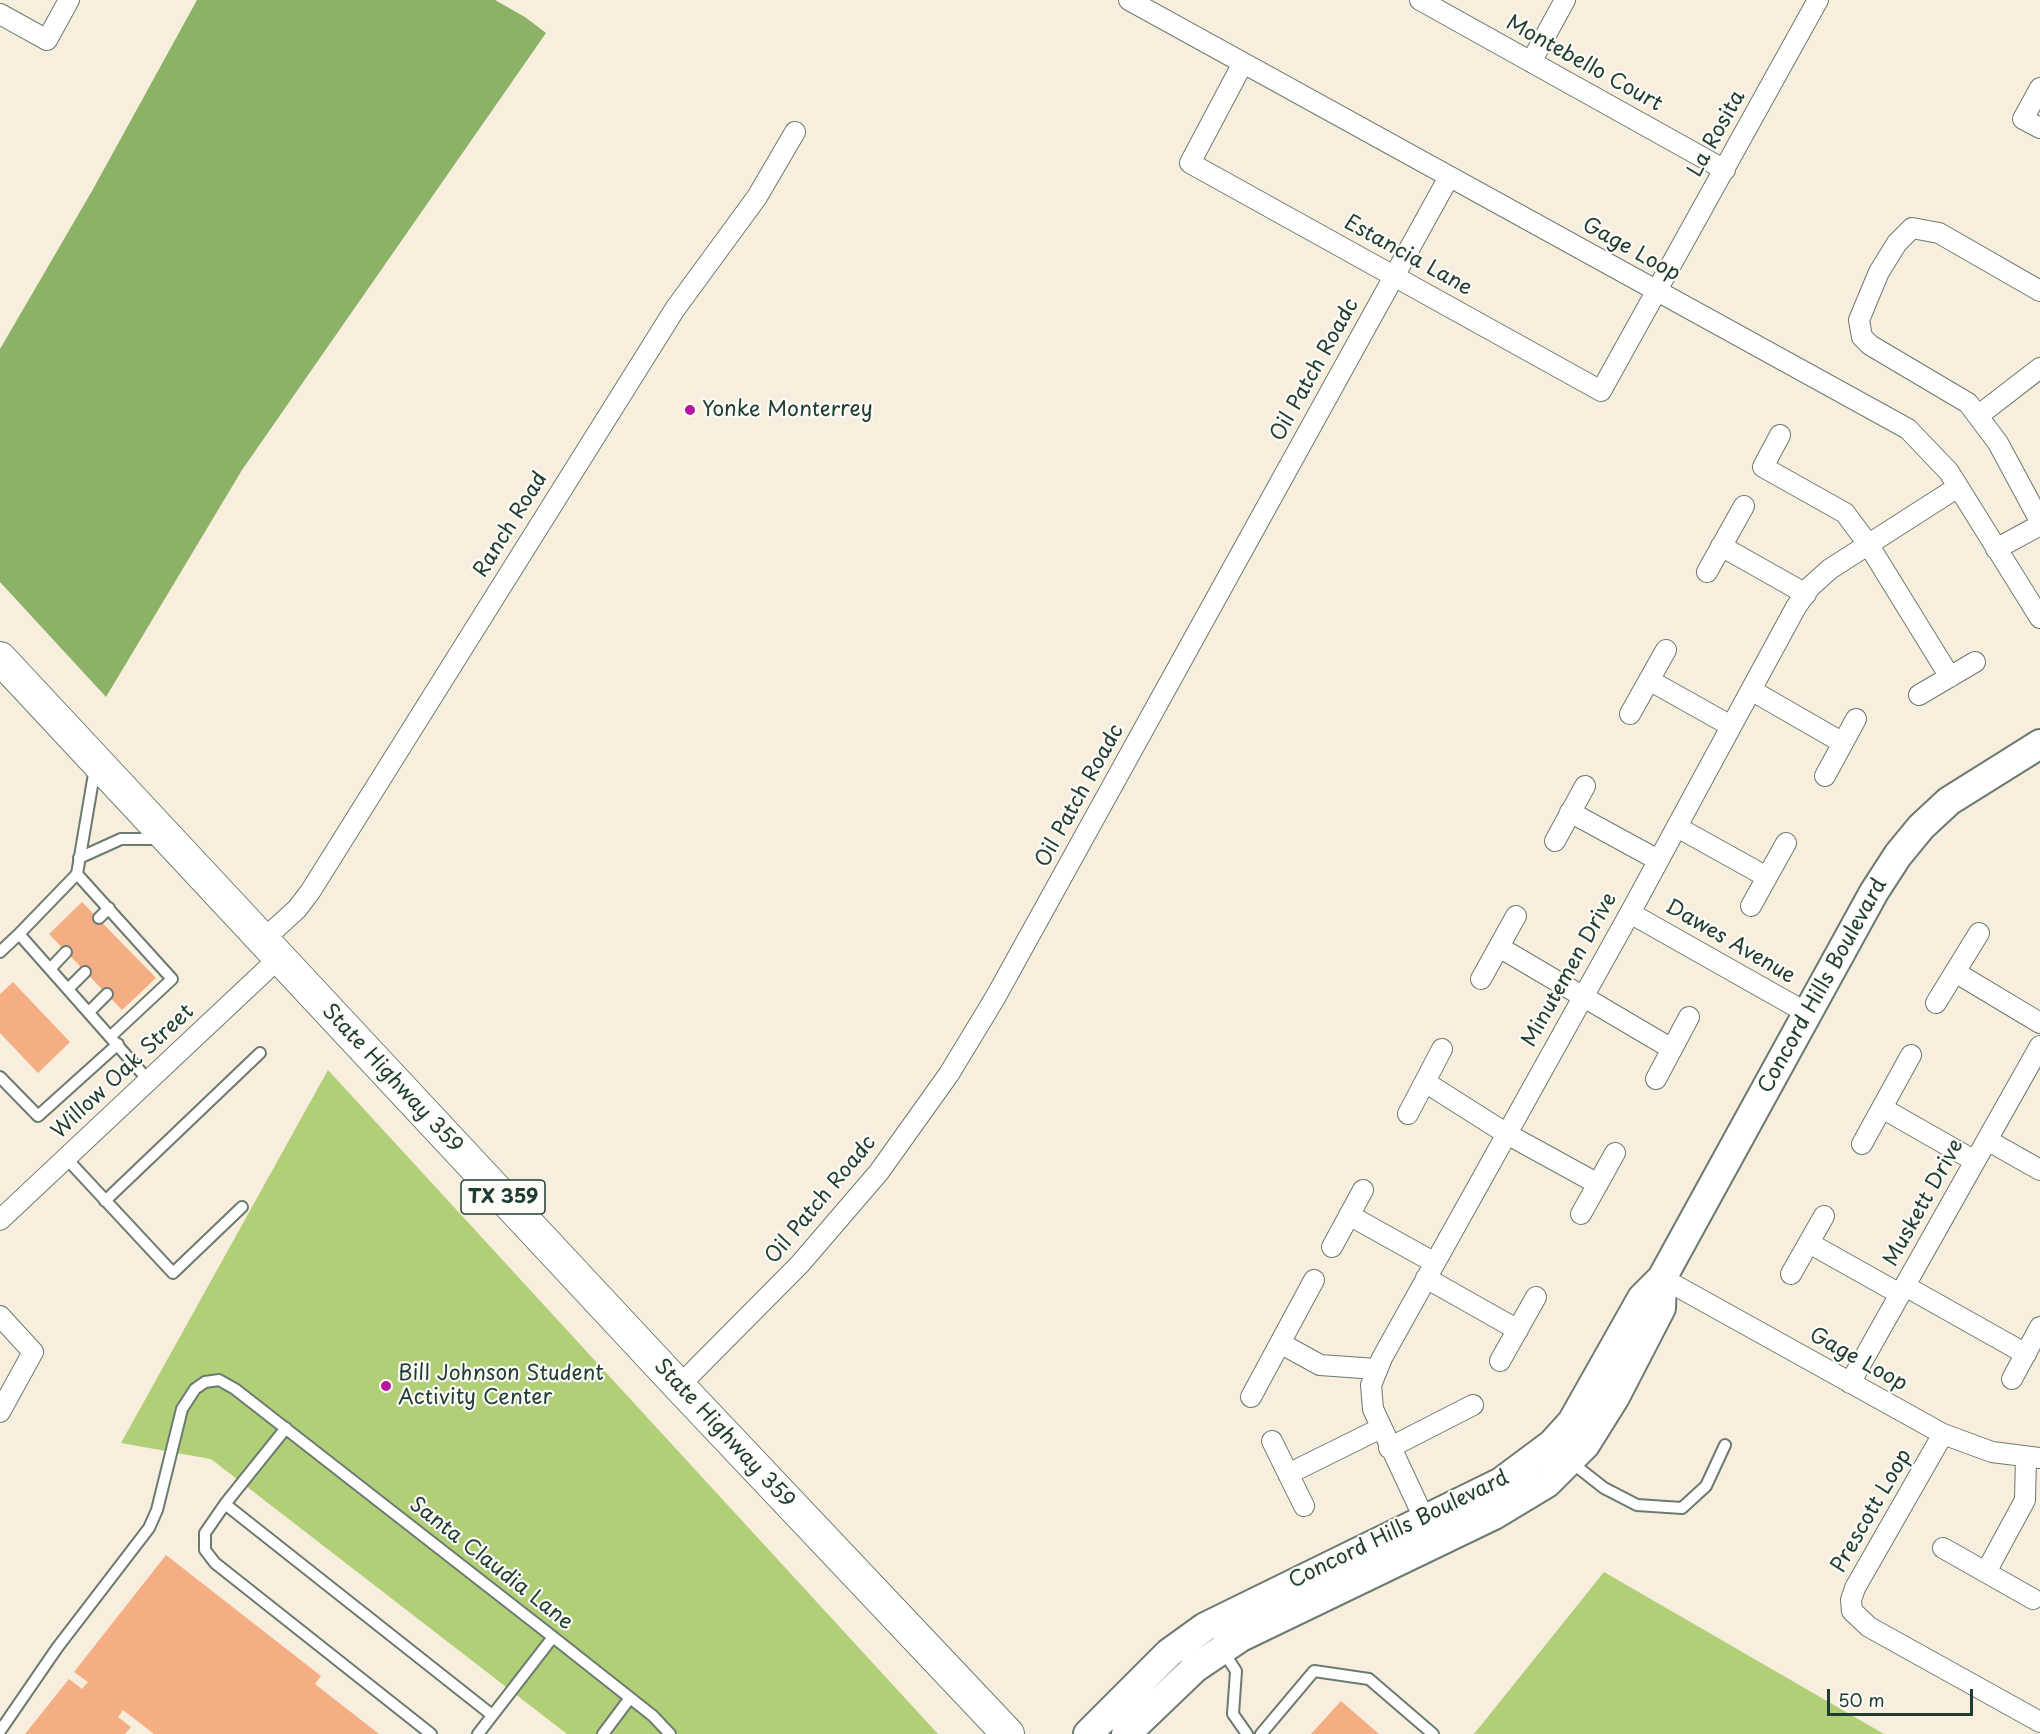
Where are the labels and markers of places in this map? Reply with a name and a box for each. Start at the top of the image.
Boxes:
place label: Yonke Monterrey [702,397,873,423]
marker: Yonke Monterrey [683,403,697,417]
place label: Bill Johnson Student Activity Center [398,1361,604,1411]
marker: Bill Johnson Student Activity Center [379,1379,393,1393]

